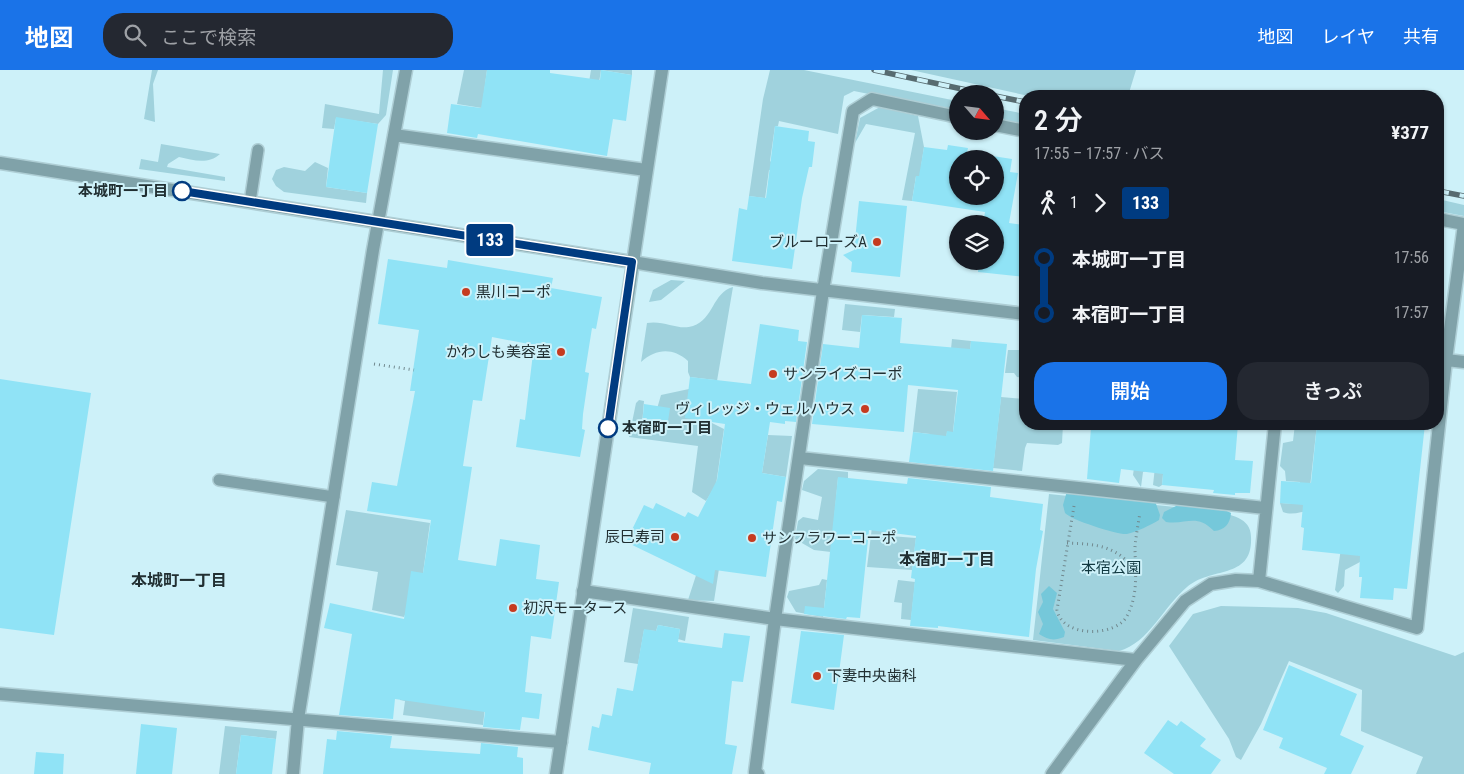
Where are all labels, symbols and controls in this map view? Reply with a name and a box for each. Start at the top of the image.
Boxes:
search box [103,13,453,58]
icon: search [121,21,149,49]
text: 地図 [25,24,73,52]
text: ここで検索 [161,26,256,49]
text: 地図 [1258,26,1294,47]
text: レイヤ [1322,26,1375,47]
text: 共有 [1403,26,1439,47]
north arrow [949,85,1004,140]
map controls [949,85,1004,270]
text: 2 分 [1034,104,1083,137]
text: ¥377 [1391,121,1429,144]
text: 17:55 – 17:57 · バス [1034,144,1164,163]
button: locate [949,150,1004,205]
marker: 本城町一丁目 [172,181,192,201]
place label: 本城町一丁目 [78,182,168,200]
icon: walk [1034,189,1062,217]
icon: forward [1086,189,1114,217]
text: 133 [1132,192,1159,213]
text: 1 [1070,193,1078,212]
button: layers [949,215,1004,270]
line badge: 133 [461,224,519,256]
text: 133 [476,229,504,250]
place label: ブルーローズA [769,233,867,251]
marker: ブルーローズA [871,236,883,248]
text: 本城町一丁目 [1072,248,1186,271]
text: 17:56 [1394,248,1429,267]
place label: 黒川コーポ [476,283,551,301]
marker: 黒川コーポ [460,286,472,298]
text: 本宿町一丁目 [1072,303,1186,326]
text: 17:57 [1394,303,1429,322]
place label: かわしも美容室 [446,343,551,361]
marker: かわしも美容室 [555,346,567,358]
button: 開始 [1034,362,1227,420]
button: きっぷ [1237,362,1429,420]
place label: サンライズコーポ [783,365,903,383]
marker: サンライズコーポ [767,368,779,380]
place label: ヴィレッジ・ウェルハウス [675,400,855,418]
marker: ヴィレッジ・ウェルハウス [859,403,871,415]
marker: 本宿町一丁目 [598,418,618,438]
place label: 本宿町一丁目 [622,419,712,437]
place label: 辰巳寿司 [605,528,665,546]
place label: サンフラワーコーポ [762,529,897,547]
marker: 辰巳寿司 [669,531,681,543]
marker: サンフラワーコーポ [746,532,758,544]
district label: 本宿町一丁目 [899,550,995,569]
park label: 本宿公園 [1081,559,1141,577]
district label: 本城町一丁目 [131,571,227,590]
place label: 初沢モータース [523,599,627,617]
marker: 初沢モータース [507,602,519,614]
place label: 下妻中央歯科 [827,667,917,685]
marker: 下妻中央歯科 [811,670,823,682]

